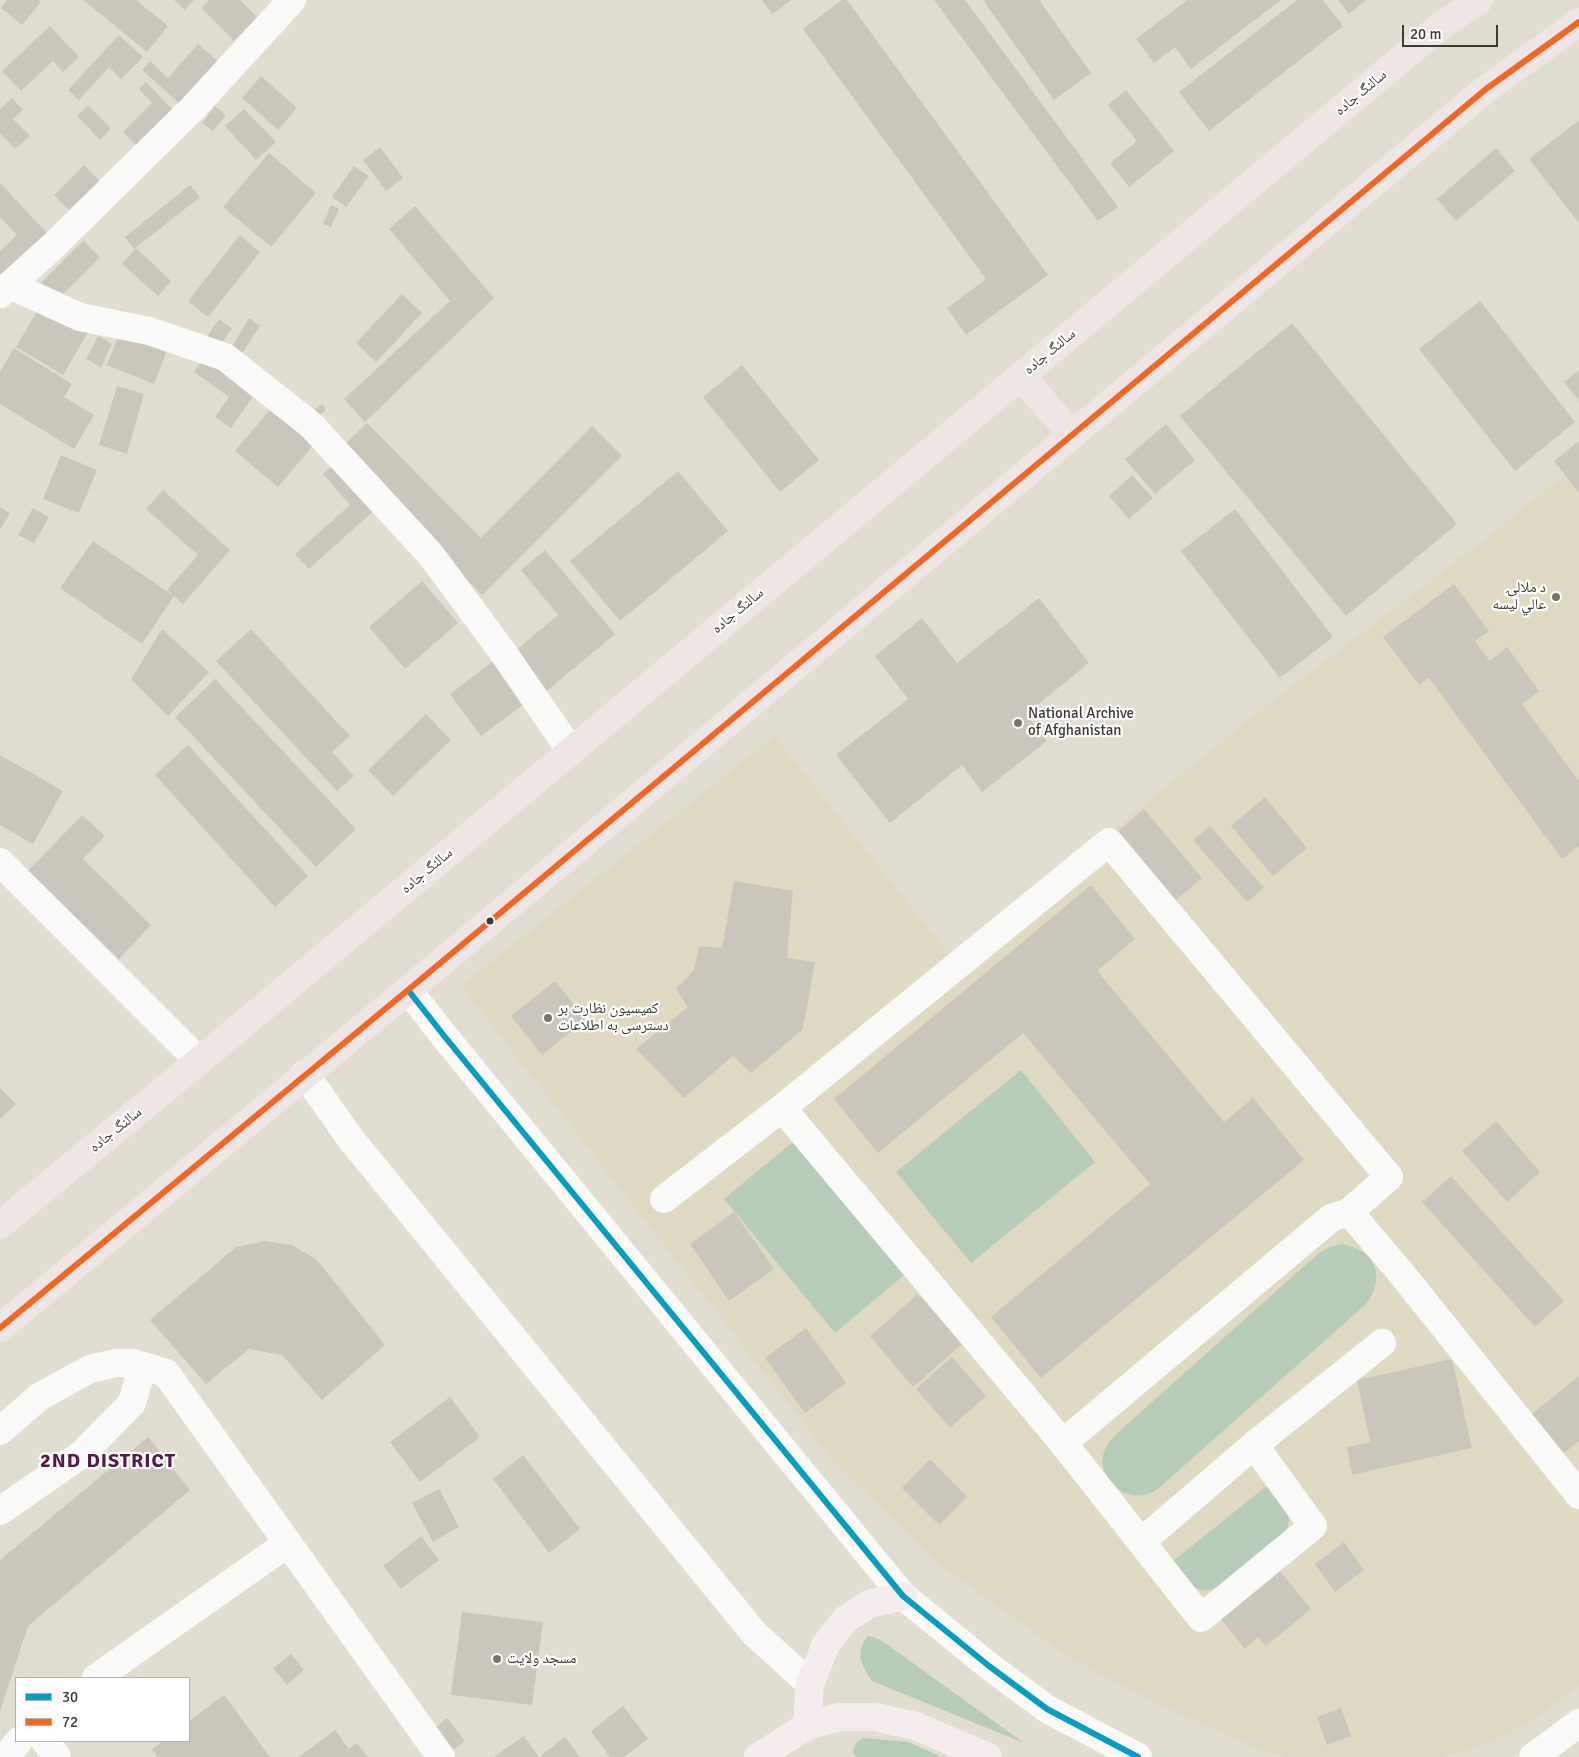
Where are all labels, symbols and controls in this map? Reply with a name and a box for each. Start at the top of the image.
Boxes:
scale bar [1404,15,1500,47]
text: 20 m [1410,25,1441,43]
street label: سالنگ جاده [1332,66,1390,120]
street label: سالنگ جاده [1021,325,1079,379]
place label: د ملالۍ عالي لیسه [1493,579,1546,614]
street label: سالنگ جاده [709,584,767,638]
marker: د ملالۍ عالي لیسه [1550,591,1562,603]
place label: National Archive of Afghanistan [1028,705,1134,740]
marker: National Archive of Afghanistan [1012,717,1024,729]
street label: سالنگ جاده [398,844,456,898]
unlabelled marker [485,916,495,926]
place label: کمیسیون نظارت بر دسترسی به اطلاعات [558,1000,669,1035]
marker: کمیسیون نظارت بر دسترسی به اطلاعات [542,1012,554,1024]
street label: سالنگ جاده [86,1104,146,1156]
district label: 2ND DISTRICT [39,1450,177,1474]
place label: مسجد ولایت [507,1650,576,1668]
marker: مسجد ولایت [491,1653,503,1665]
legend [15,1677,190,1742]
text: 30 [62,1688,78,1706]
text: 72 [62,1713,78,1731]

